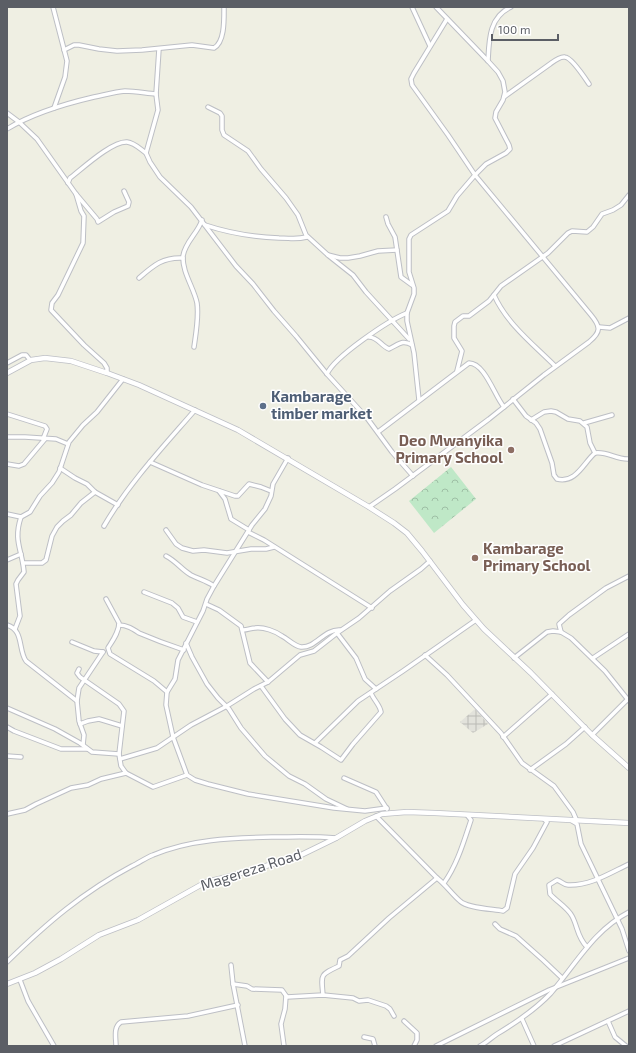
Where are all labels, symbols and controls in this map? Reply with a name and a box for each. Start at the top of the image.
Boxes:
scale bar [492,16,558,42]
text: 100 m [498,22,530,36]
place label: Kambarage timber market [271,387,372,422]
marker: Kambarage timber market [258,401,268,411]
place label: Deo Mwanyika Primary School [396,431,503,467]
marker: Deo Mwanyika Primary School [506,445,516,455]
place label: Kambarage Primary School [483,539,591,575]
marker: Kambarage Primary School [470,553,480,563]
street label: Magereza Road [198,844,304,894]

